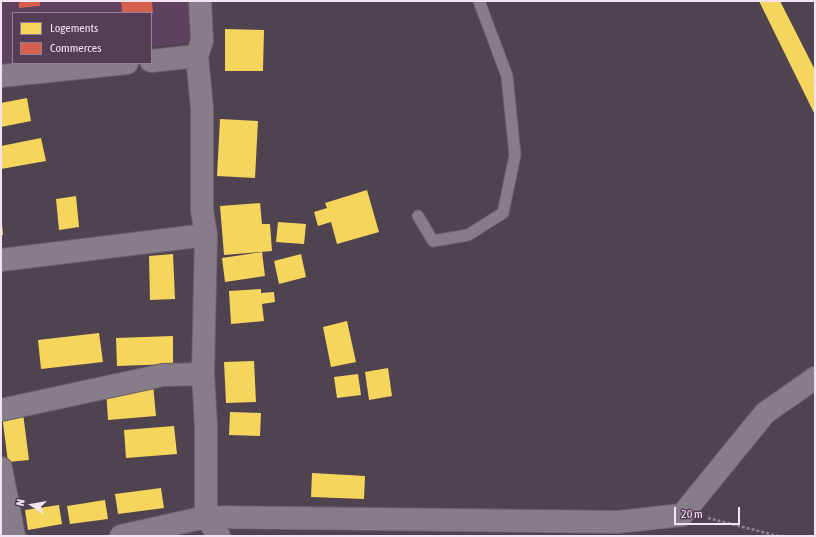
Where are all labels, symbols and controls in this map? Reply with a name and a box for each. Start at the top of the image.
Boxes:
legend [12,12,152,64]
text: Logements [50,21,98,35]
text: Commerces [50,41,101,55]
north arrow [12,485,52,525]
text: N [14,498,27,507]
scale bar [676,499,742,525]
text: 20 m [681,507,703,521]

